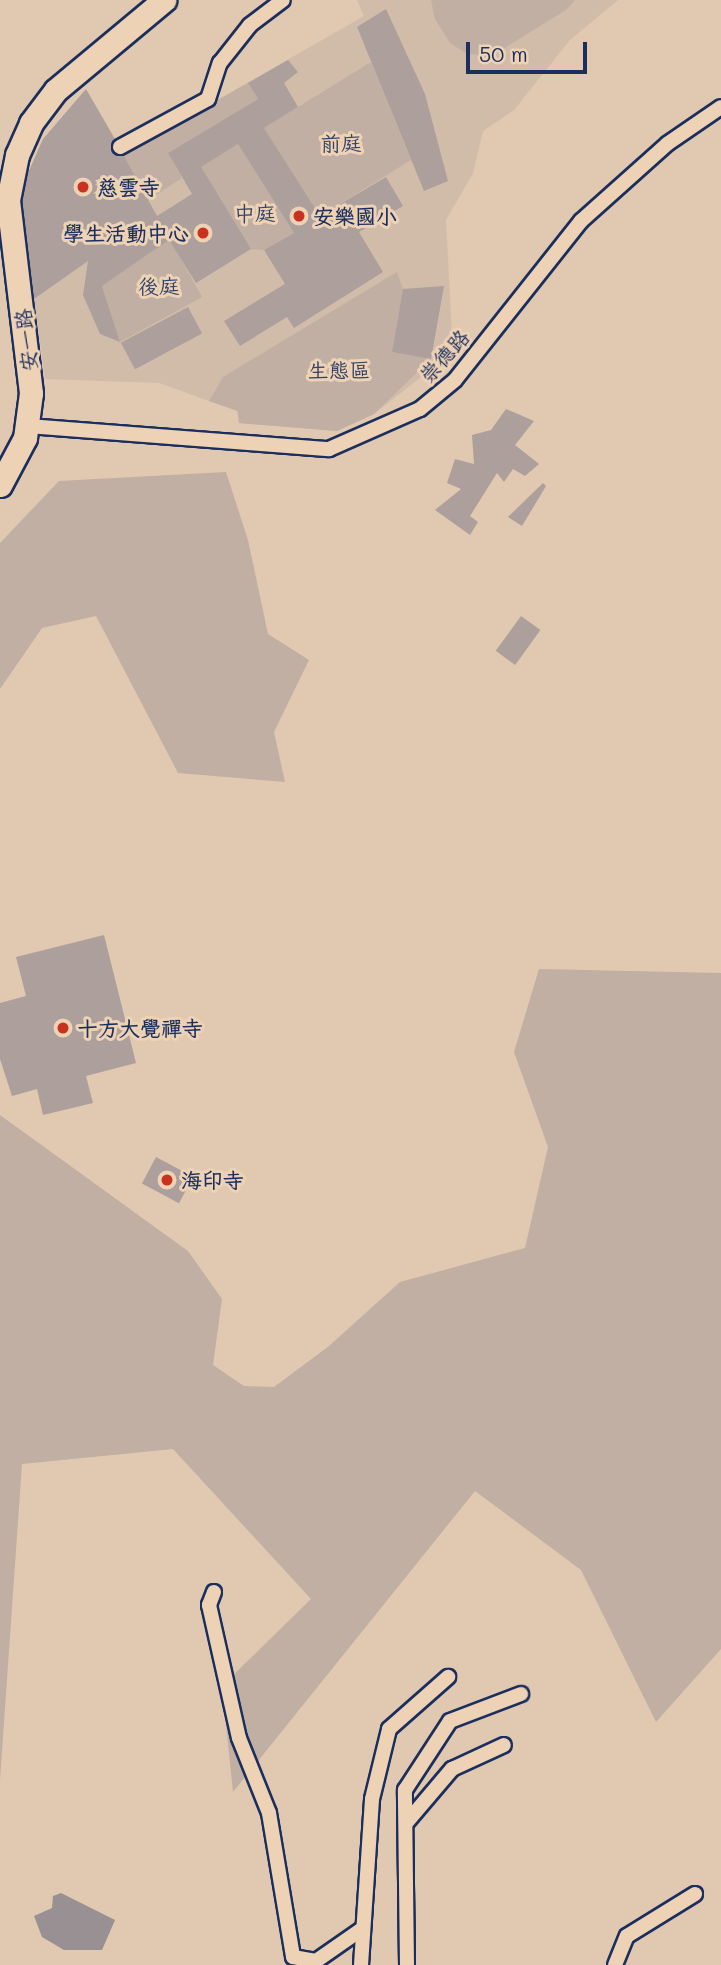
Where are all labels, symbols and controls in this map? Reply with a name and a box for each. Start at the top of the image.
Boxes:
scale bar [469,28,590,72]
text: 50 m [479,40,528,67]
park label: 前庭 [320,130,362,156]
place label: 慈雲寺 [97,174,160,200]
marker: 慈雲寺 [75,179,91,195]
park label: 中庭 [234,200,276,226]
place label: 安樂國小 [313,203,397,229]
marker: 安樂國小 [291,208,307,224]
place label: 學生活動中心 [63,220,189,246]
marker: 學生活動中心 [195,225,211,241]
park label: 後庭 [138,273,180,299]
street label: 安一路 [10,307,42,373]
street label: 崇德路 [414,324,474,388]
park label: 生態區 [308,357,370,383]
place label: 十方大覺禪寺 [77,1015,203,1041]
marker: 十方大覺禪寺 [55,1020,71,1036]
place label: 海印寺 [181,1167,244,1193]
marker: 海印寺 [159,1172,175,1188]

